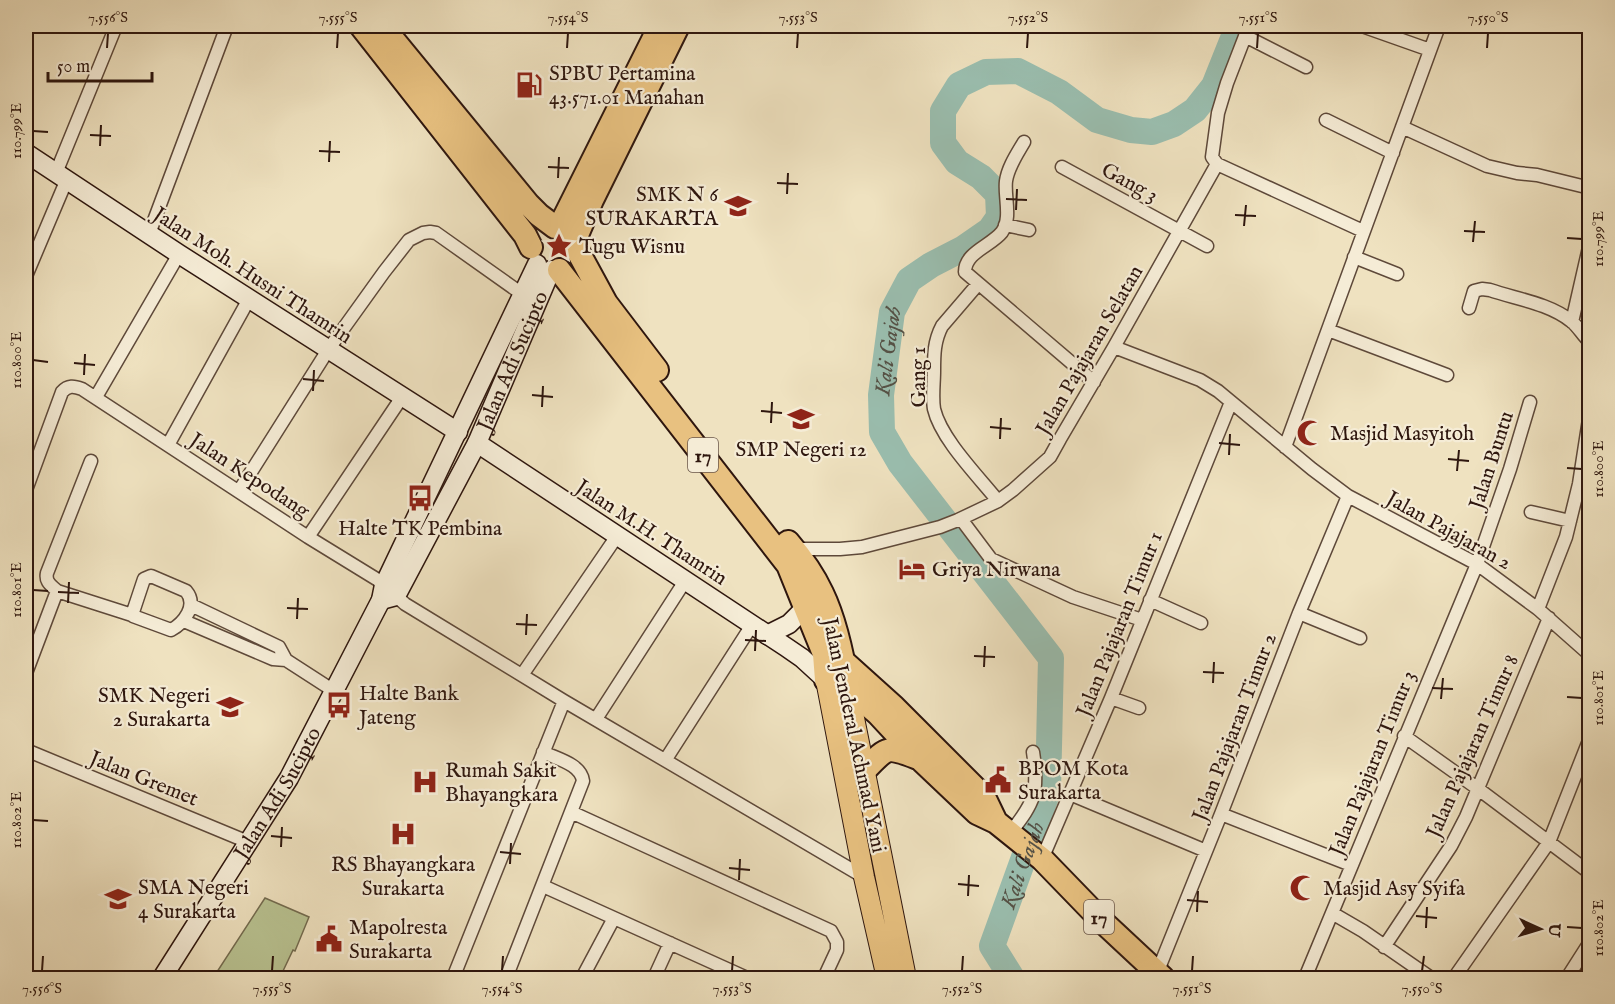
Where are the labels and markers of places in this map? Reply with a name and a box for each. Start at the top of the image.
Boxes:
place label: SPBU Pertamina 43.571.01 Manahan [549,61,705,112]
fuel station icon: SPBU Pertamina 43.571.01 Manahan [514,70,544,100]
place label: SMK N 6 SURAKARTA [585,182,719,233]
school or university icon: SMK N 6 SURAKARTA [723,191,753,221]
place icon: Tugu Wisnu [544,231,574,261]
place label: Tugu Wisnu [579,234,685,261]
school or university icon: SMP Negeri 12 [786,404,816,434]
mosque icon: Masjid Masyitoh [1295,418,1325,448]
place label: Masjid Masyitoh [1330,421,1474,448]
place label: SMP Negeri 12 [735,437,867,464]
bus stop icon: Halte TK Pembina [405,483,435,513]
place label: Halte TK Pembina [338,516,503,543]
hotel icon: Griya Nirwana [897,554,927,584]
place label: Griya Nirwana [932,557,1061,584]
place label: Halte Bank Jateng [357,681,459,732]
place label: SMK Negeri 2 Surakarta [98,683,211,734]
bus stop icon: Halte Bank Jateng [324,690,354,720]
school or university icon: SMK Negeri 2 Surakarta [215,692,245,722]
place label: BPOM Kota Surakarta [1018,756,1129,807]
place label: Rumah Sakit Bhayangkara [445,758,559,809]
public building icon: BPOM Kota Surakarta [983,765,1013,795]
hospital icon: Rumah Sakit Bhayangkara [410,767,440,797]
hospital icon: RS Bhayangkara Surakarta [388,819,418,849]
place label: RS Bhayangkara Surakarta [331,852,476,903]
mosque icon: Masjid Asy Syifa [1288,873,1318,903]
place label: SMA Negeri 4 Surakarta [138,875,249,926]
place label: Masjid Asy Syifa [1323,876,1466,903]
school or university icon: SMA Negeri 4 Surakarta [103,884,133,914]
place label: Mapolresta Surakarta [349,915,448,966]
public building icon: Mapolresta Surakarta [314,924,344,954]

